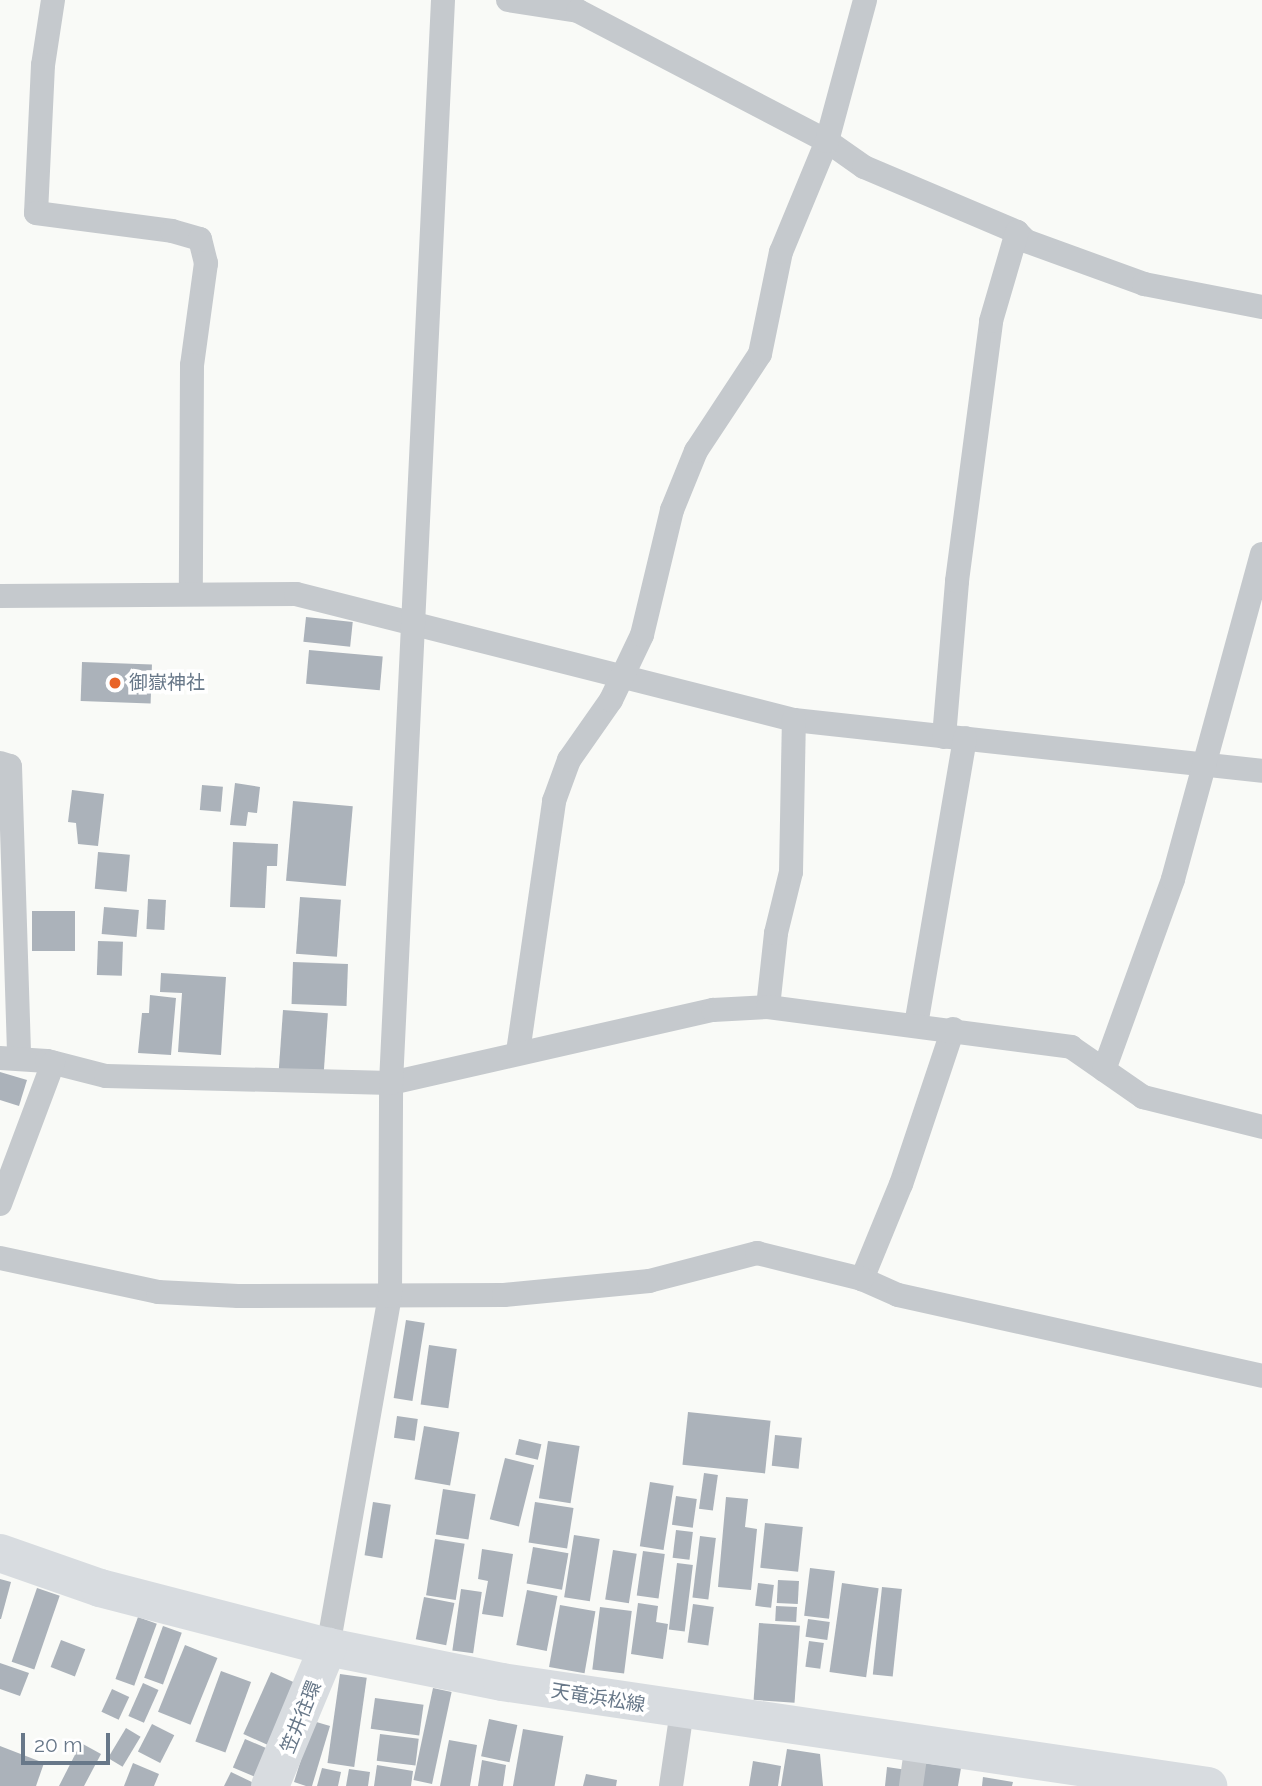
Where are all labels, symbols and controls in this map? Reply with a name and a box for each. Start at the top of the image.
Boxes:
place label: 御嶽神社 [129,672,205,694]
marker: 御嶽神社 [107,675,123,691]
street label: 笠井往環 [276,1677,326,1757]
street label: 天竜浜松線 [549,1679,647,1717]
scale bar [24,1720,114,1764]
text: 20 m [34,1732,82,1757]

